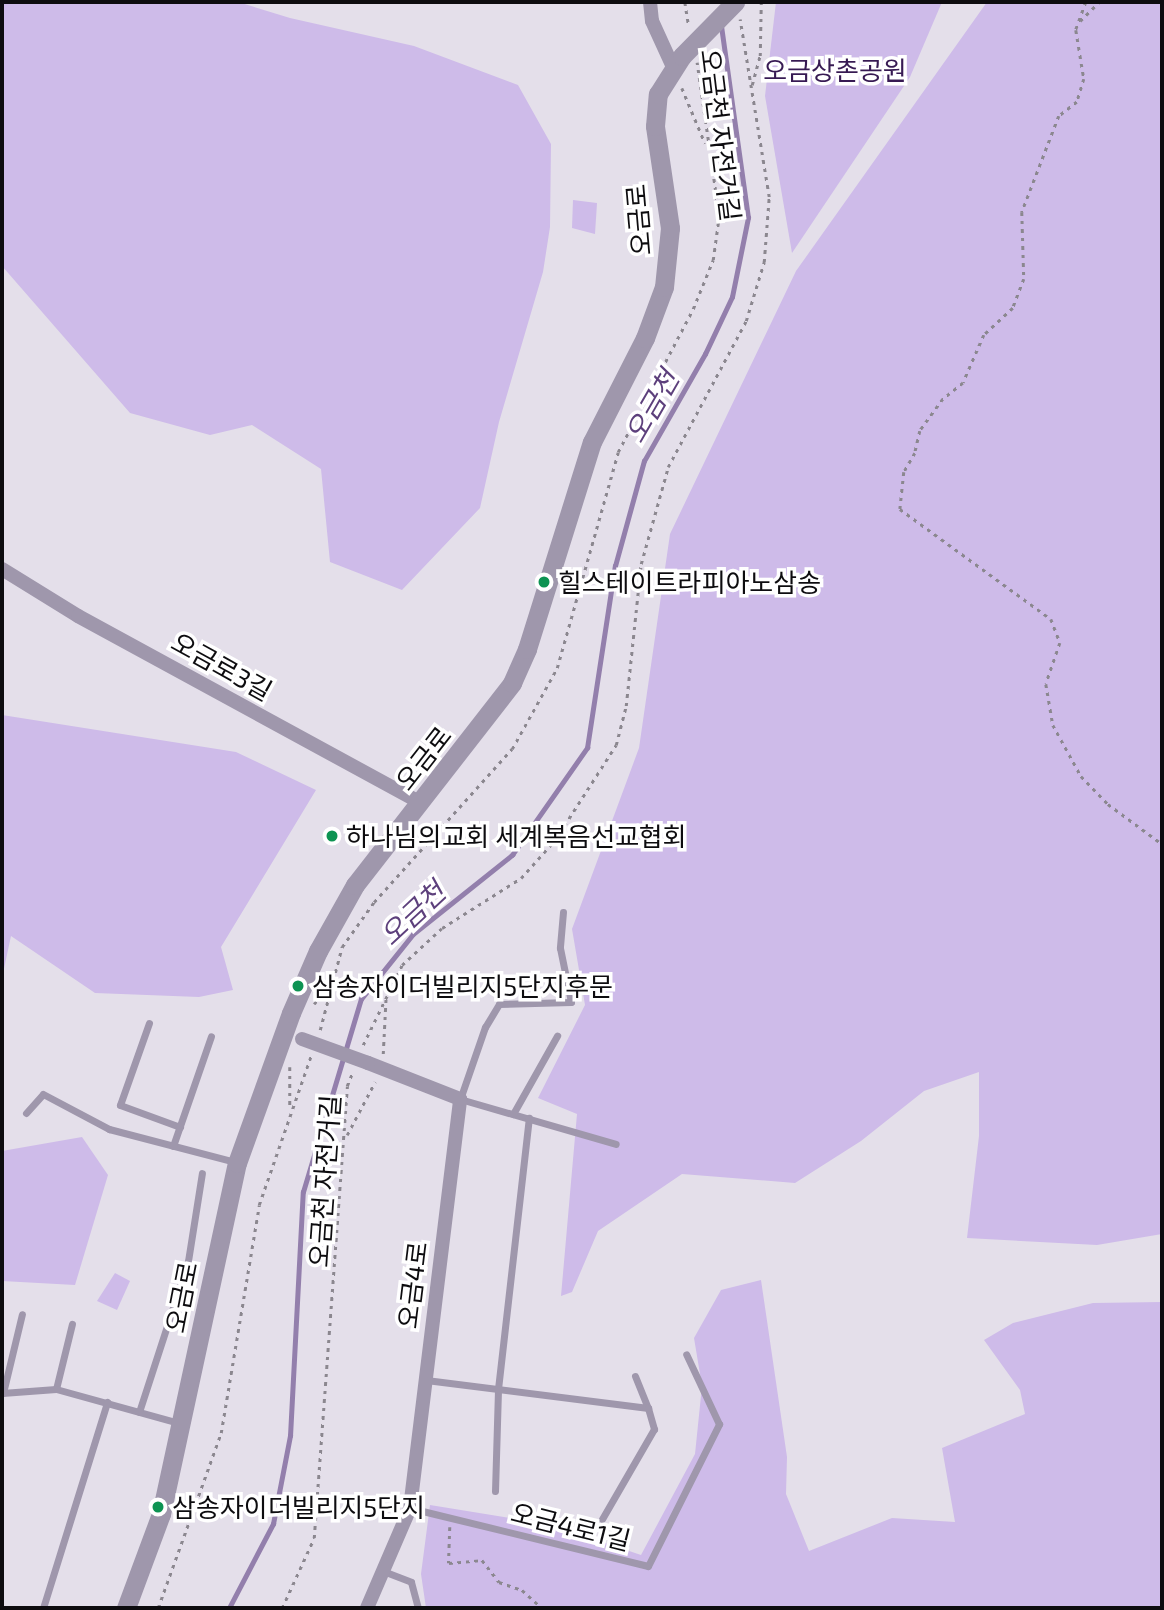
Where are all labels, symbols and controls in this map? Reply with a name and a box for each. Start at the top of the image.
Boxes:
street label: 오금천 자전거길 [695,47,747,223]
park label: 오금상촌공원 [763,54,907,86]
street label: 오금로 [619,183,657,257]
water label: 오금천 [617,364,685,448]
place label: 힐스테이트라피아노삼송 [558,566,821,598]
marker: 힐스테이트라피아노삼송 [536,574,552,590]
street label: 오금로3길 [166,626,278,706]
street label: 오금로 [389,720,457,796]
place label: 하나님의교회 세계복음선교협회 [346,820,687,852]
marker: 하나님의교회 세계복음선교협회 [324,828,340,844]
water label: 오금천 [372,874,452,952]
place label: 삼송자이더빌리지5단지후문 [312,970,613,1002]
marker: 삼송자이더빌리지5단지후문 [290,978,306,994]
street label: 오금천 자전거길 [302,1094,346,1268]
street label: 오금4로 [391,1240,433,1330]
street label: 오금로 [159,1259,203,1335]
place label: 삼송자이더빌리지5단지 [172,1491,425,1523]
street label: 오금4로1길 [508,1496,634,1556]
marker: 삼송자이더빌리지5단지 [150,1499,166,1515]

